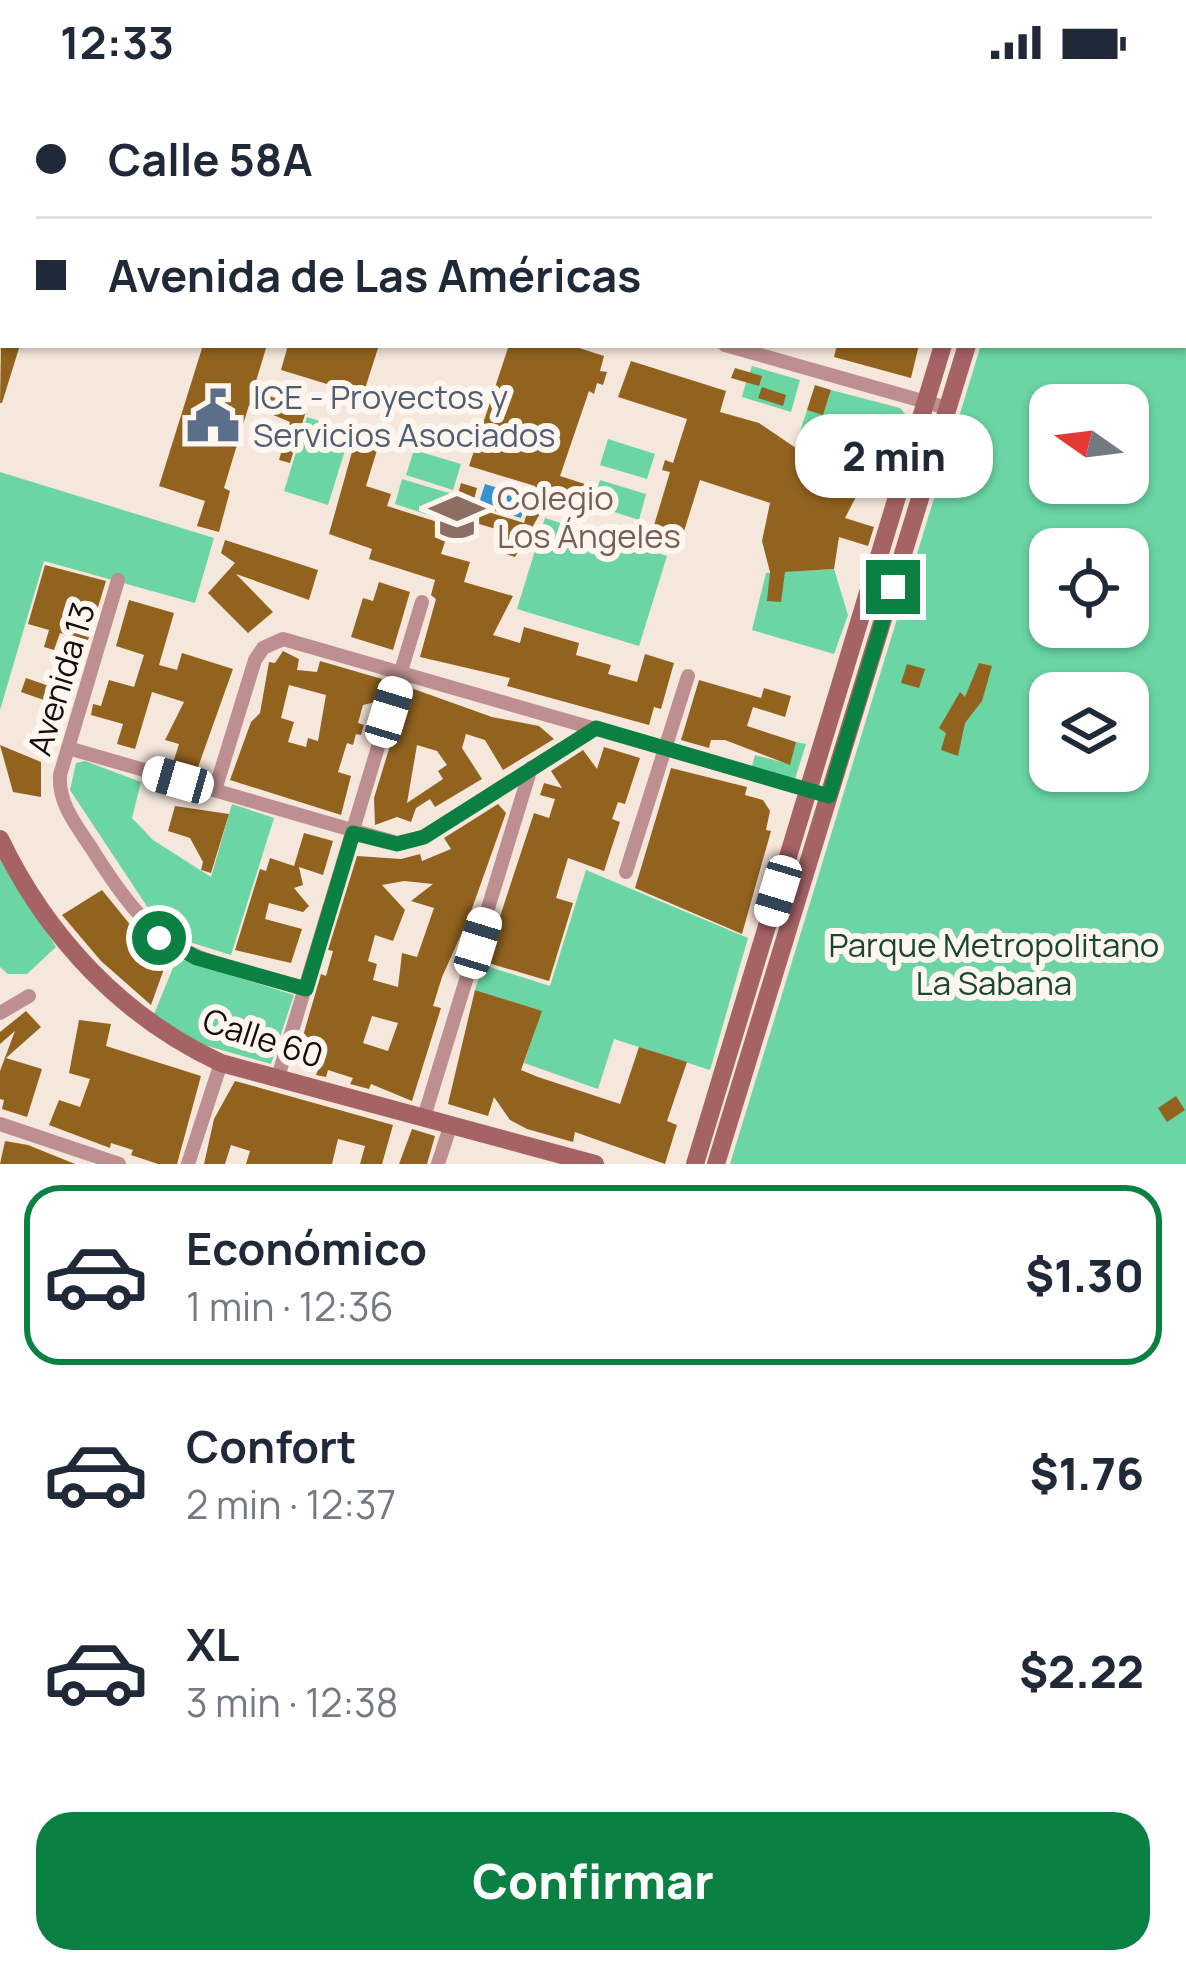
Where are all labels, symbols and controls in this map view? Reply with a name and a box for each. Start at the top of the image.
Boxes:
text: 12:33 [60,11,174,73]
text: Calle 58A [108,128,313,190]
text: Avenida de Las Américas [108,244,641,306]
place label: ICE - Proyectos y Servicios Asociados [253,374,556,457]
north arrow [1029,384,1149,504]
map controls [1029,384,1149,792]
public building icon: ICE - Proyectos y Servicios Asociados [184,387,242,445]
callout: 2 min [794,413,992,497]
text: 2 min [842,429,946,483]
place label: Colegio Los Ángeles [497,475,681,558]
school or university icon: Colegio Los Ángeles [428,488,486,546]
button: locate [1029,528,1149,648]
route end [866,560,920,614]
street label: Avenida 13 [16,597,105,761]
car [361,672,417,752]
button: layers [1029,672,1149,792]
car [138,753,218,807]
car [750,851,806,931]
car [450,903,506,983]
route start [132,911,186,965]
park label: Parque Metropolitano La Sabana [829,922,1159,1005]
street label: Calle 60 [197,997,329,1078]
text: Económico [186,1217,427,1279]
icon: car [42,1221,150,1329]
text: $1.30 [1025,1244,1144,1306]
text: 1 min · 12:36 [186,1279,394,1333]
text: Confort [186,1415,357,1477]
icon: car [42,1419,150,1527]
text: $1.76 [1030,1442,1144,1504]
text: 2 min · 12:37 [186,1477,396,1531]
text: XL [186,1613,240,1675]
icon: car [42,1617,150,1725]
text: $2.22 [1019,1640,1144,1702]
text: 3 min · 12:38 [186,1675,398,1729]
button: Confirmar [36,1812,1150,1950]

